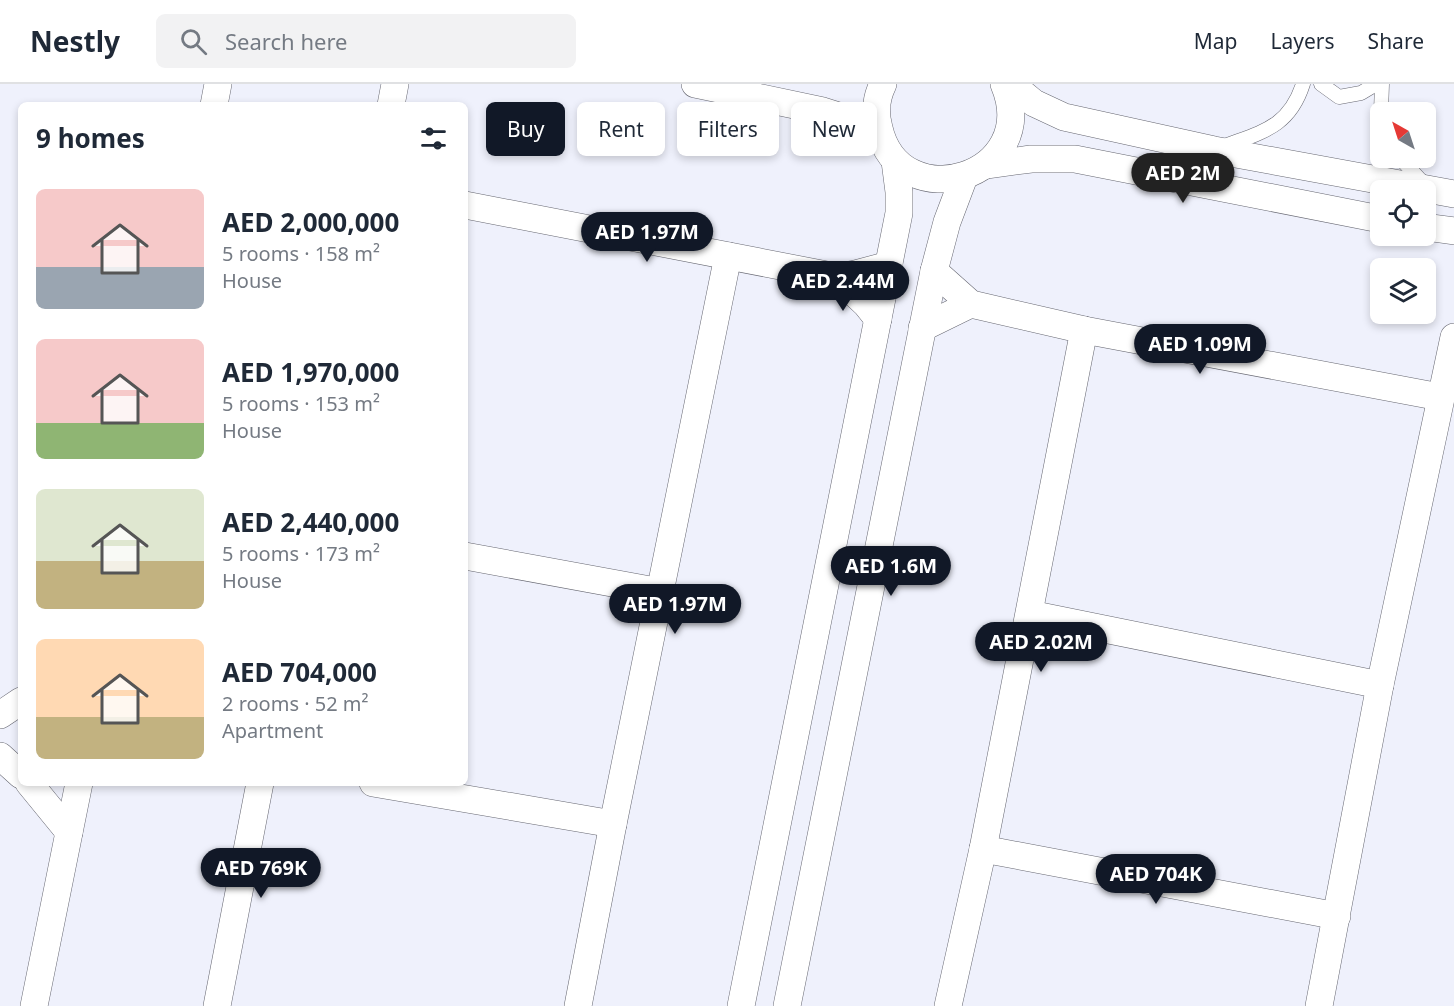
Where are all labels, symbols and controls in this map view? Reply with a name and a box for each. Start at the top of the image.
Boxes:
search box [156,14,576,68]
text: Nestly [30,22,120,60]
icon: search [177,25,210,58]
text: Search here [225,26,347,56]
text: Map [1194,27,1238,55]
text: Layers [1271,27,1335,55]
text: Share [1368,27,1424,55]
chip: Buy [486,102,565,156]
chip: Rent [577,102,665,156]
chip: Filters [677,102,779,156]
chip: New [791,102,877,156]
north arrow [1370,102,1436,168]
map controls [1370,102,1436,324]
text: 9 homes [36,120,145,156]
icon: filters [417,122,450,155]
pin: AED 2M [1134,153,1232,204]
text: AED 2M [1145,159,1221,186]
button: locate [1370,180,1436,246]
text: AED 2,000,000 [222,204,399,240]
pin: AED 1.97M [578,212,716,263]
icon: home [84,213,156,285]
text: AED 1.97M [595,218,699,245]
text: 5 rooms · 158 m² [222,240,380,267]
button: layers [1370,258,1436,324]
pin: AED 2.44M [774,261,912,312]
text: House [222,267,282,294]
text: AED 2.44M [791,267,895,294]
pin: AED 1.09M [1131,324,1269,375]
text: AED 1.09M [1148,330,1252,357]
text: AED 1,970,000 [222,354,399,390]
icon: home [84,363,156,435]
text: 5 rooms · 153 m² [222,390,380,417]
text: House [222,417,282,444]
text: AED 2,440,000 [222,504,399,540]
icon: home [84,513,156,585]
text: 5 rooms · 173 m² [222,540,380,567]
pin: AED 1.6M [829,546,953,597]
text: AED 1.6M [845,552,937,579]
text: House [222,567,282,594]
pin: AED 1.97M [606,584,744,635]
text: AED 1.97M [623,590,727,617]
pin: AED 2.02M [972,622,1110,673]
text: AED 2.02M [989,628,1093,655]
text: AED 704,000 [222,654,377,690]
icon: home [84,663,156,735]
text: 2 rooms · 52 m² [222,690,369,717]
text: Apartment [222,717,323,744]
pin: AED 769K [199,848,323,899]
text: AED 769K [215,854,307,881]
pin: AED 704K [1094,854,1218,905]
text: AED 704K [1110,860,1202,887]

